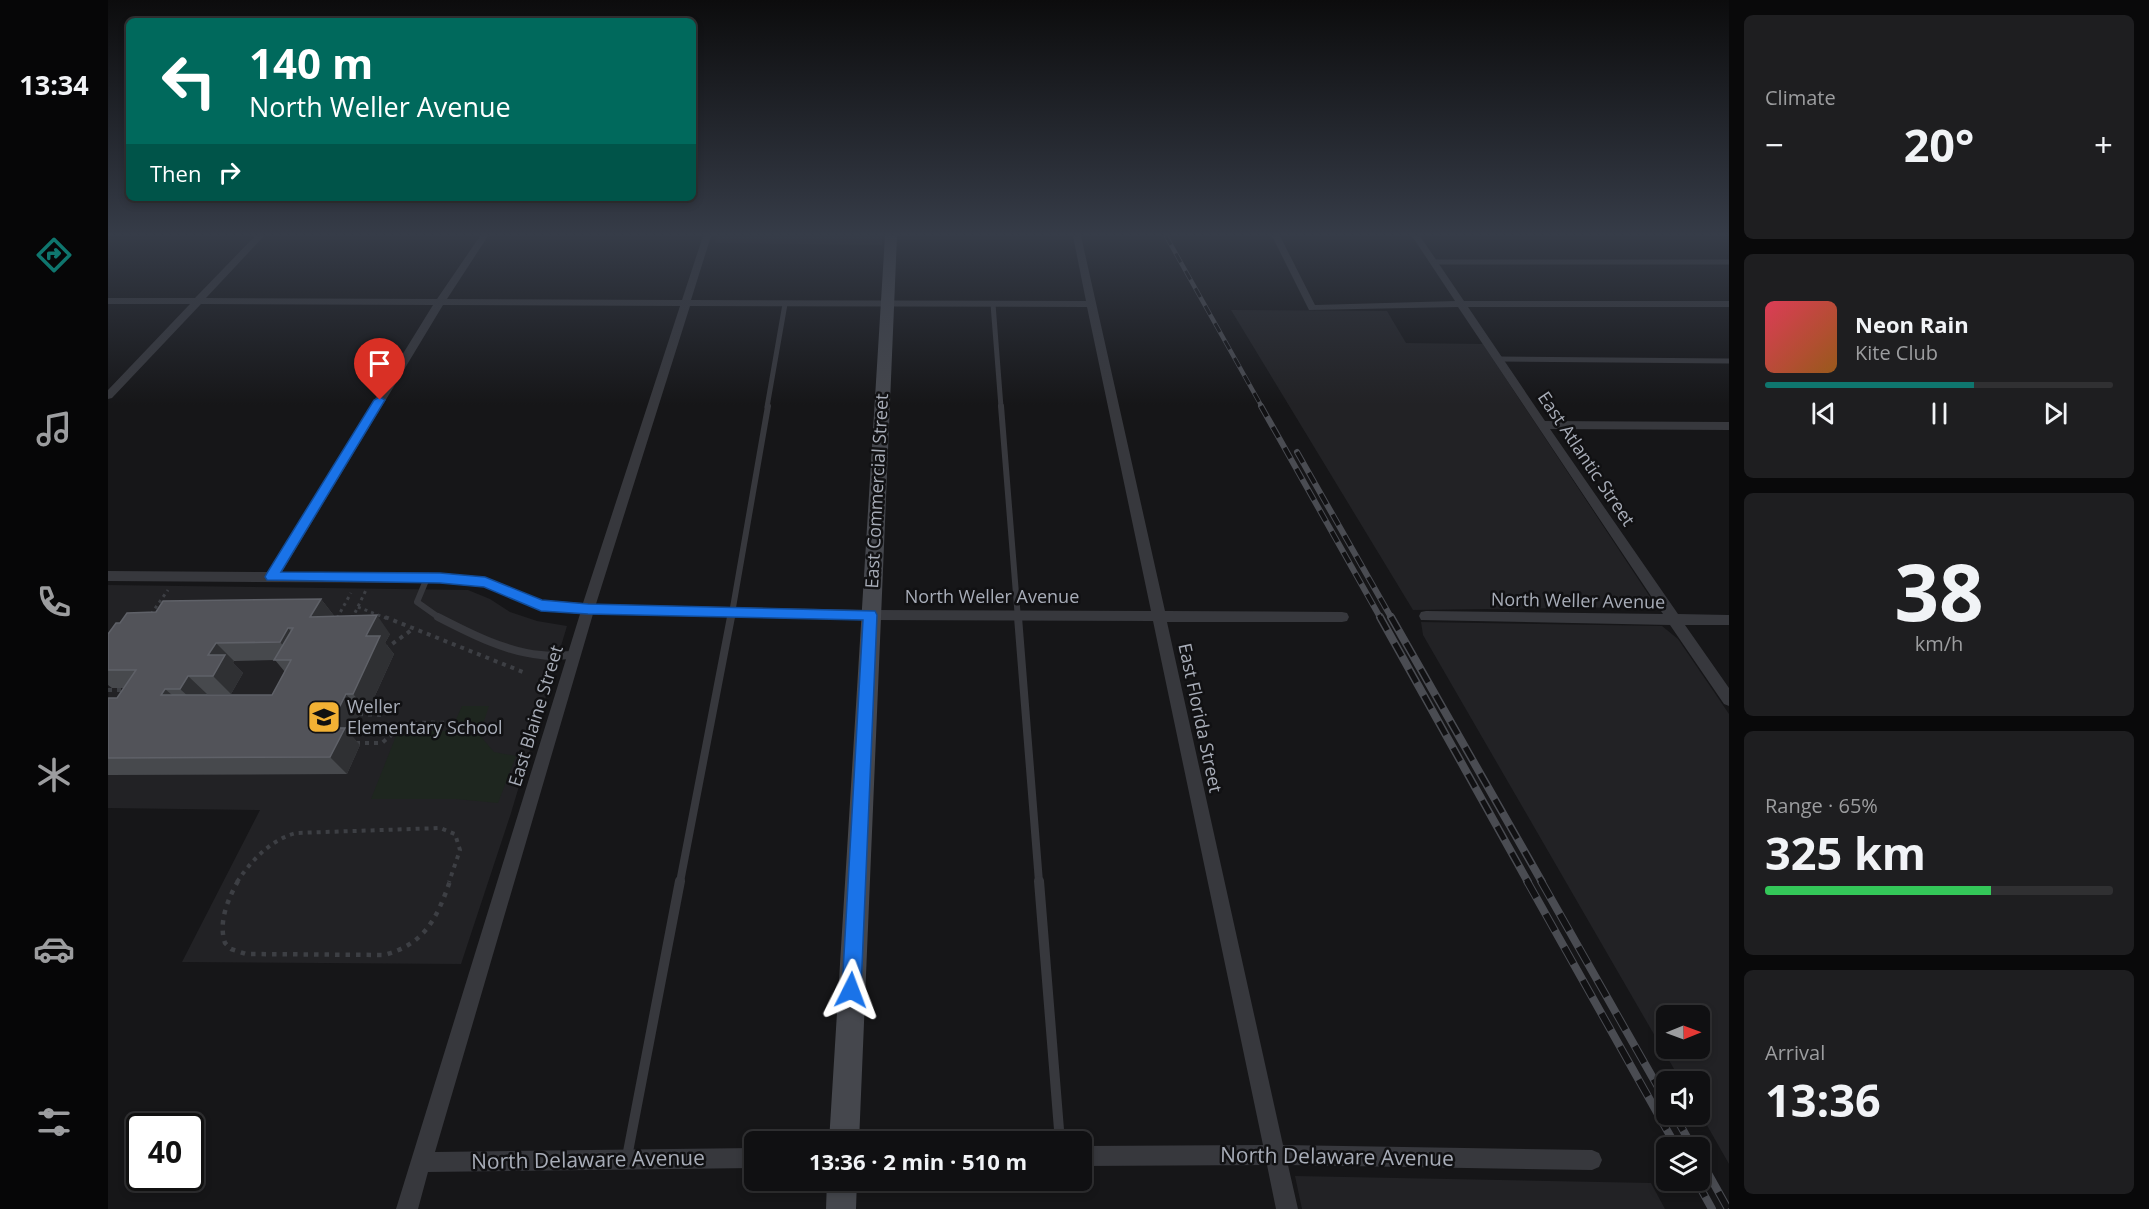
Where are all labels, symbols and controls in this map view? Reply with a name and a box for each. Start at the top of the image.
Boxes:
text: 140 m [249,34,373,91]
icon: left [150,42,228,120]
text: 13:34 [19,66,89,103]
text: Climate [1765,84,1836,111]
text: North Weller Avenue [249,88,511,125]
text: 20° [1904,114,1974,175]
text: − [1765,122,1784,167]
text: + [2094,122,2113,167]
icon: right [213,156,246,189]
text: Then [150,158,201,188]
icon: directions [33,234,75,276]
text: Neon Rain [1855,309,1969,339]
pin [354,338,405,400]
text: Kite Club [1855,339,1938,366]
icon: arrive [363,347,396,380]
street label: East Atlantic Street [1533,386,1641,530]
street label: East Commercial Street [859,393,893,589]
icon: previous [1807,397,1840,430]
icon: pause [1923,397,1956,430]
icon: next [2039,397,2072,430]
icon: music [33,408,75,450]
text: 38 [1894,538,1984,644]
icon: phone [33,581,75,623]
street label: North Weller Avenue [905,584,1079,608]
street label: North Weller Avenue [1491,586,1665,614]
text: km/h [1915,630,1963,657]
street label: East Florida Street [1173,641,1229,795]
street label: East Blaine Street [502,642,568,789]
place label: Weller Elementary School [347,694,503,739]
school or university icon: Weller Elementary School [306,699,342,735]
icon: climate [33,754,75,796]
text: Range · 65% [1765,792,1878,819]
text: 325 km [1765,822,1926,883]
icon: car [33,928,75,970]
position arrow [819,958,883,1022]
north arrow [1656,1005,1710,1059]
map controls [1656,1005,1710,1191]
text: Arrival [1765,1039,1825,1066]
text: 13:36 [1765,1069,1881,1130]
button: sound [1656,1071,1710,1125]
icon: filters [33,1101,75,1143]
speed limit sign: 40 [126,1113,204,1191]
button: layers [1656,1137,1710,1191]
street label: North Delaware Avenue [1220,1140,1454,1172]
street label: North Delaware Avenue [471,1143,705,1175]
text: 13:36 · 2 min · 510 m [809,1146,1027,1176]

